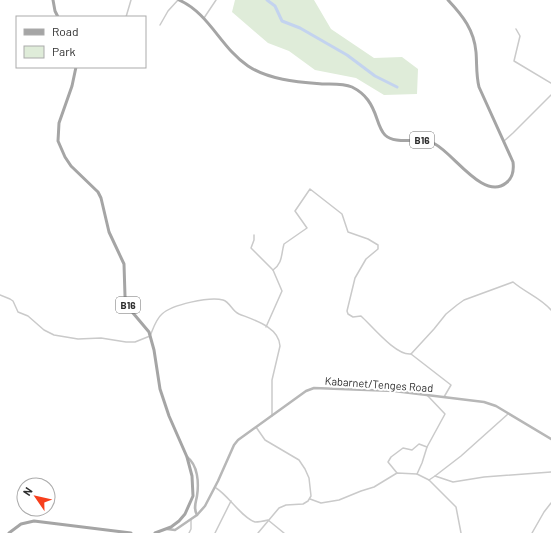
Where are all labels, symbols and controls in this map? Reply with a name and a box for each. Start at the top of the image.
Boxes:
legend [16,16,146,68]
text: Road [52,24,79,38]
text: Park [52,44,76,58]
road number: B16 [410,132,434,148]
road number: B16 [116,297,140,313]
street label: Kabarnet/Tenges Road [324,374,434,394]
north arrow [16,477,56,517]
text: N [20,484,35,498]

